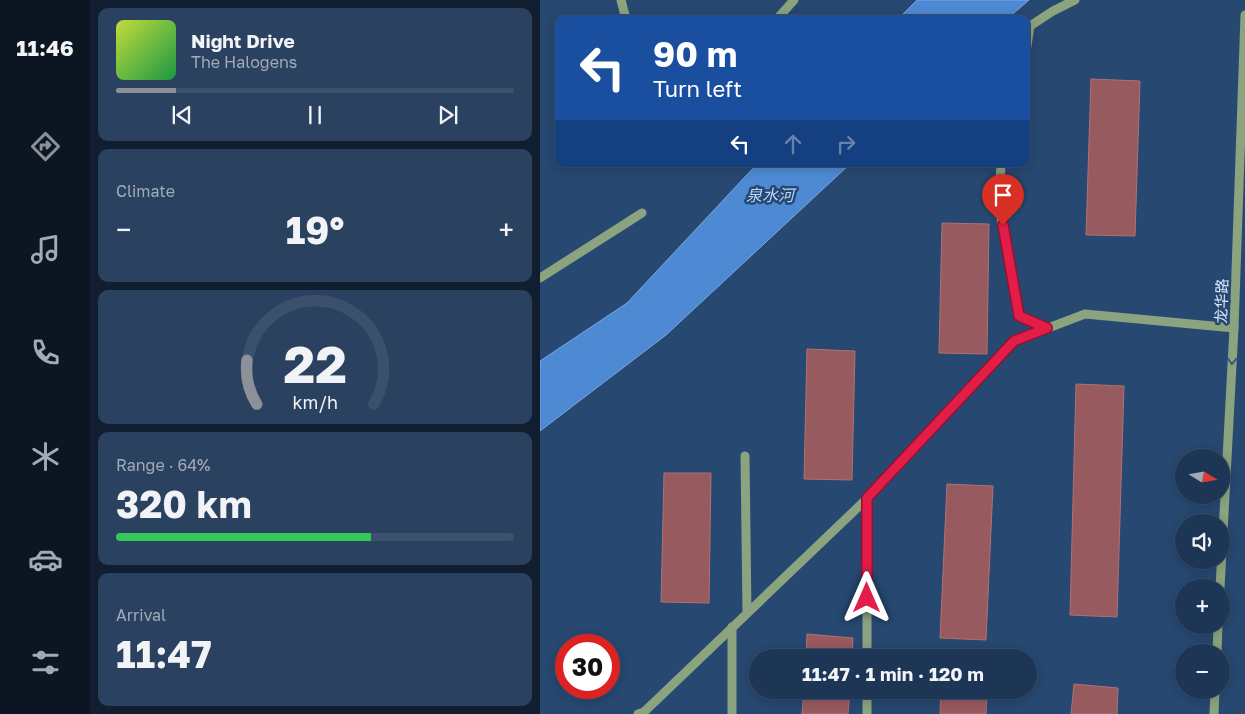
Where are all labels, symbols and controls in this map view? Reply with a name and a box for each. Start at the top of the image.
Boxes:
text: Night Drive [191,29,295,52]
text: 90 m [653,33,737,75]
text: 11:46 [16,34,74,61]
icon: left [570,35,635,100]
text: The Halogens [191,52,297,72]
text: Turn left [653,75,742,102]
icon: previous [168,101,196,129]
icon: pause [301,101,329,129]
icon: next [434,101,462,129]
icon: directions [28,129,63,164]
icon: left [726,130,754,158]
icon: ahead [779,130,807,158]
icon: right [832,130,860,158]
pin [982,174,1024,225]
text: Climate [116,181,175,201]
icon: arrive [989,181,1017,209]
water label: 泉水河 [746,185,797,205]
text: 19° [286,207,344,252]
text: − [116,213,131,246]
text: + [499,213,514,246]
icon: music [28,232,63,267]
street label: 龙华路 [1211,278,1231,324]
text: 22 [283,332,347,394]
icon: phone [28,335,63,370]
one-way arrow [1226,357,1237,365]
text: km/h [292,391,338,413]
icon: climate [28,439,63,474]
north arrow [1175,449,1230,504]
map controls [1175,449,1230,699]
text: Range · 64% [116,455,210,475]
text: 320 km [116,481,252,526]
button: sound [1175,514,1230,569]
icon: car [28,542,63,577]
position arrow [840,571,892,623]
button: + [1175,579,1230,634]
text: Arrival [116,605,166,625]
text: 11:47 [116,631,212,676]
speed limit sign: 30 [555,634,620,699]
button: − [1175,644,1230,699]
icon: filters [28,645,63,680]
text: 11:47 · 1 min · 120 m [802,662,984,685]

